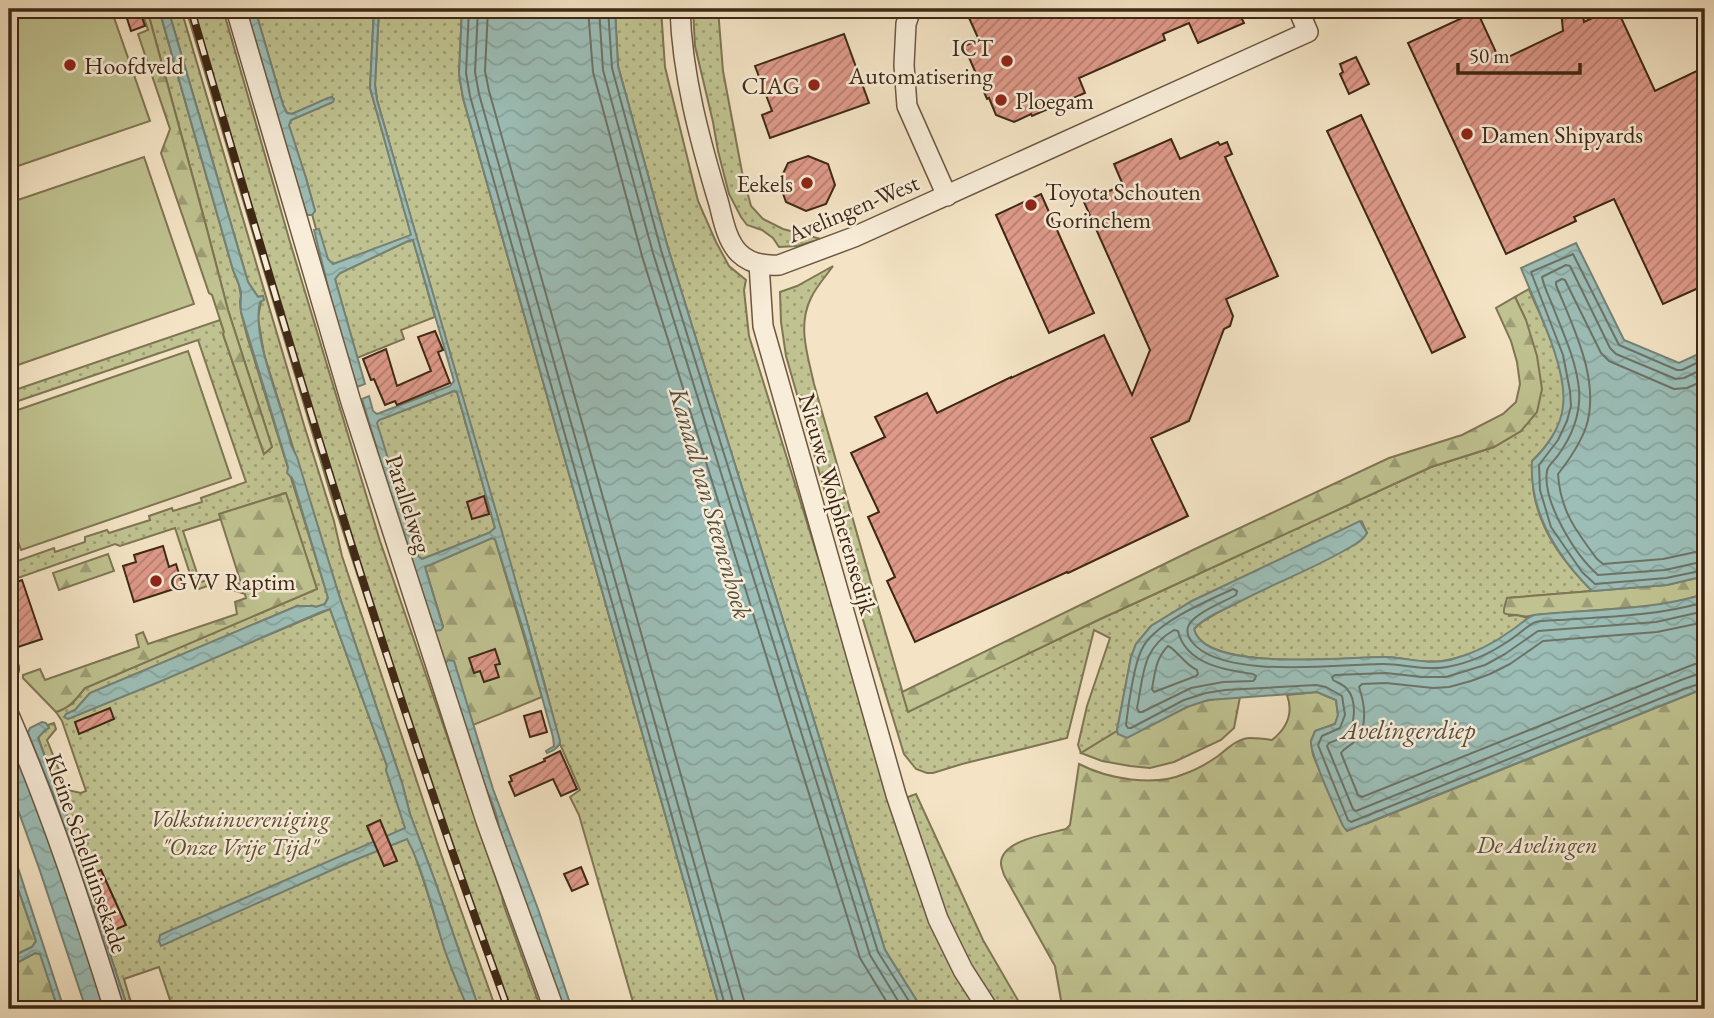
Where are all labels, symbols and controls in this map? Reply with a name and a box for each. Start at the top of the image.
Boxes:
place label: ICT Automatisering [848,32,994,91]
scale bar [1458,32,1581,76]
text: 50 m [1469,42,1510,69]
place label: Hoofdveld [84,50,184,81]
marker: ICT Automatisering [999,53,1015,69]
marker: Hoofdveld [62,57,78,73]
place label: CIAG [741,70,800,101]
marker: CIAG [806,77,822,93]
place label: Ploegam [1015,85,1094,116]
marker: Ploegam [993,92,1009,108]
place label: Damen Shipyards [1481,119,1643,150]
marker: Damen Shipyards [1459,126,1475,142]
street label: Avelingen-West [782,166,924,250]
place label: Eekels [737,168,793,199]
marker: Eekels [799,175,815,191]
place label: Toyota Schouten Gorinchem [1045,176,1201,235]
marker: Toyota Schouten Gorinchem [1023,197,1039,213]
water label: Kanaal van Steenenhoek [661,382,760,623]
street label: Nieuwe Wolpherensedijk [792,390,885,619]
street label: Parallelweg [379,451,440,558]
place label: GVV Raptim [170,566,296,597]
marker: GVV Raptim [148,573,164,589]
water label: Avelingerdiep [1339,713,1476,747]
street label: Kleine Schelluinsekade [38,749,136,957]
park label: Volkstuinvereniging "Onze Vrije Tijd" [150,803,331,862]
park label: De Avelingen [1475,829,1598,860]

